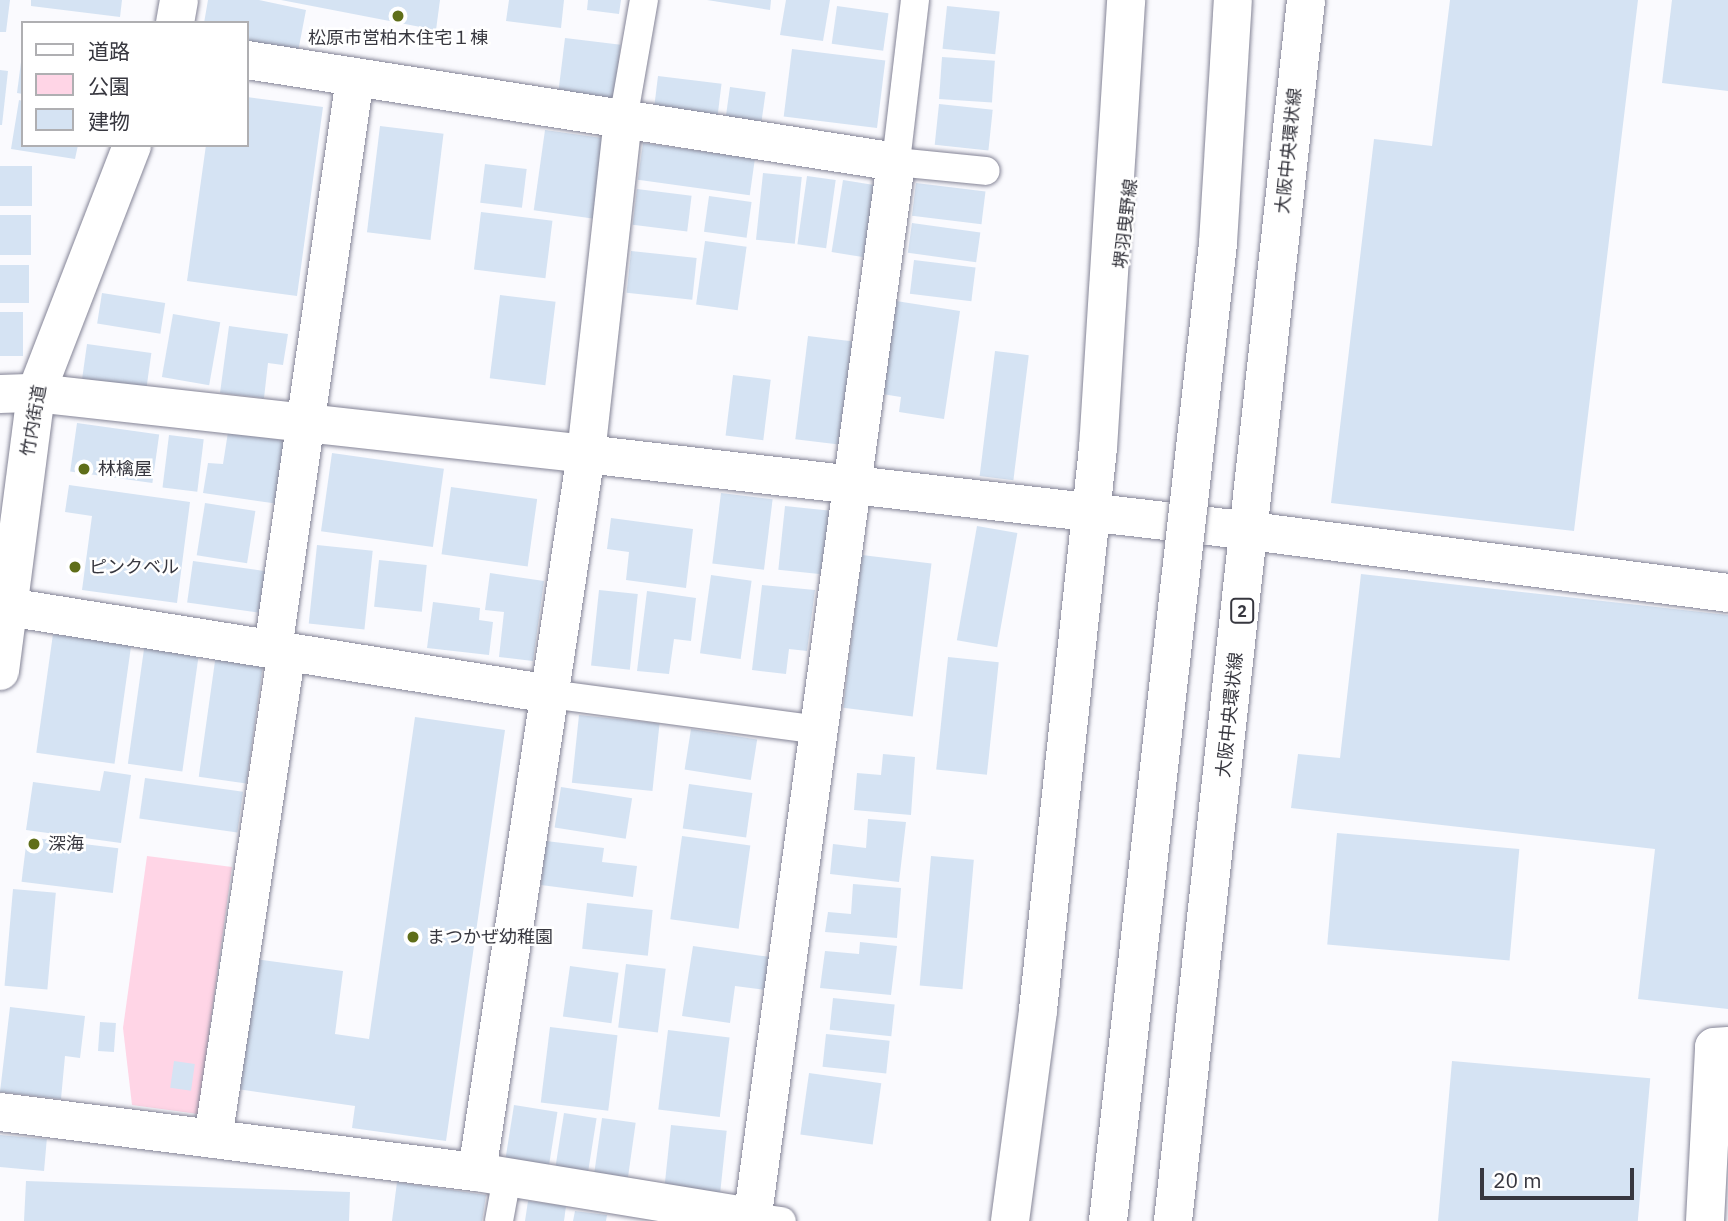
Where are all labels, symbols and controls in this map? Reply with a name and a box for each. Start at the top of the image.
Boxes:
marker: 松原市営柏木住宅１棟 [390,8,406,24]
legend [21,21,248,147]
place label: 松原市営柏木住宅１棟 [308,27,488,49]
text: 道路 [88,37,130,65]
text: 公園 [88,72,130,100]
street label: 大阪中央環状線 [1272,87,1306,215]
text: 建物 [88,107,130,135]
street label: 堺羽曳野線 [1110,178,1142,270]
street label: 竹内街道 [17,384,51,458]
place label: 林檎屋 [98,458,152,480]
marker: 林檎屋 [76,461,92,477]
place label: ピンクベル [89,556,179,578]
marker: ピンクベル [67,559,83,575]
road number: 2 [1230,598,1254,624]
street label: 大阪中央環状線 [1213,651,1247,779]
place label: 深海 [48,833,84,855]
marker: 深海 [26,836,42,852]
place label: まつかぜ幼稚園 [427,926,553,948]
marker: まつかぜ幼稚園 [405,929,421,945]
scale bar [1483,1154,1637,1198]
text: 20 m [1493,1166,1542,1194]

